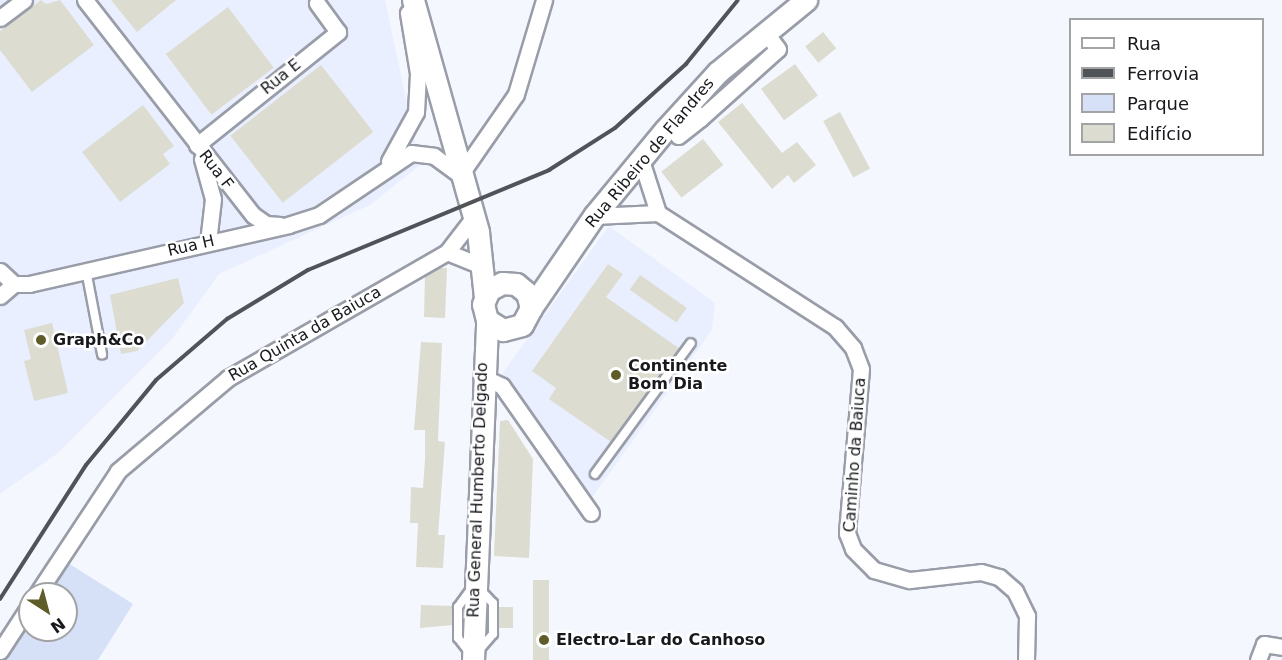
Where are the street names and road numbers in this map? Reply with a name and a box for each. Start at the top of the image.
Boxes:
street label: Rua E [257,55,305,99]
street label: Rua Ribeiro de Flandres [582,74,718,232]
street label: Rua F [195,147,237,193]
street label: Rua H [166,231,216,261]
street label: Rua Quinta da Baiuca [225,282,385,386]
street label: Rua General Humberto Delgado [464,362,492,618]
street label: Caminho da Baiuca [840,377,870,533]

